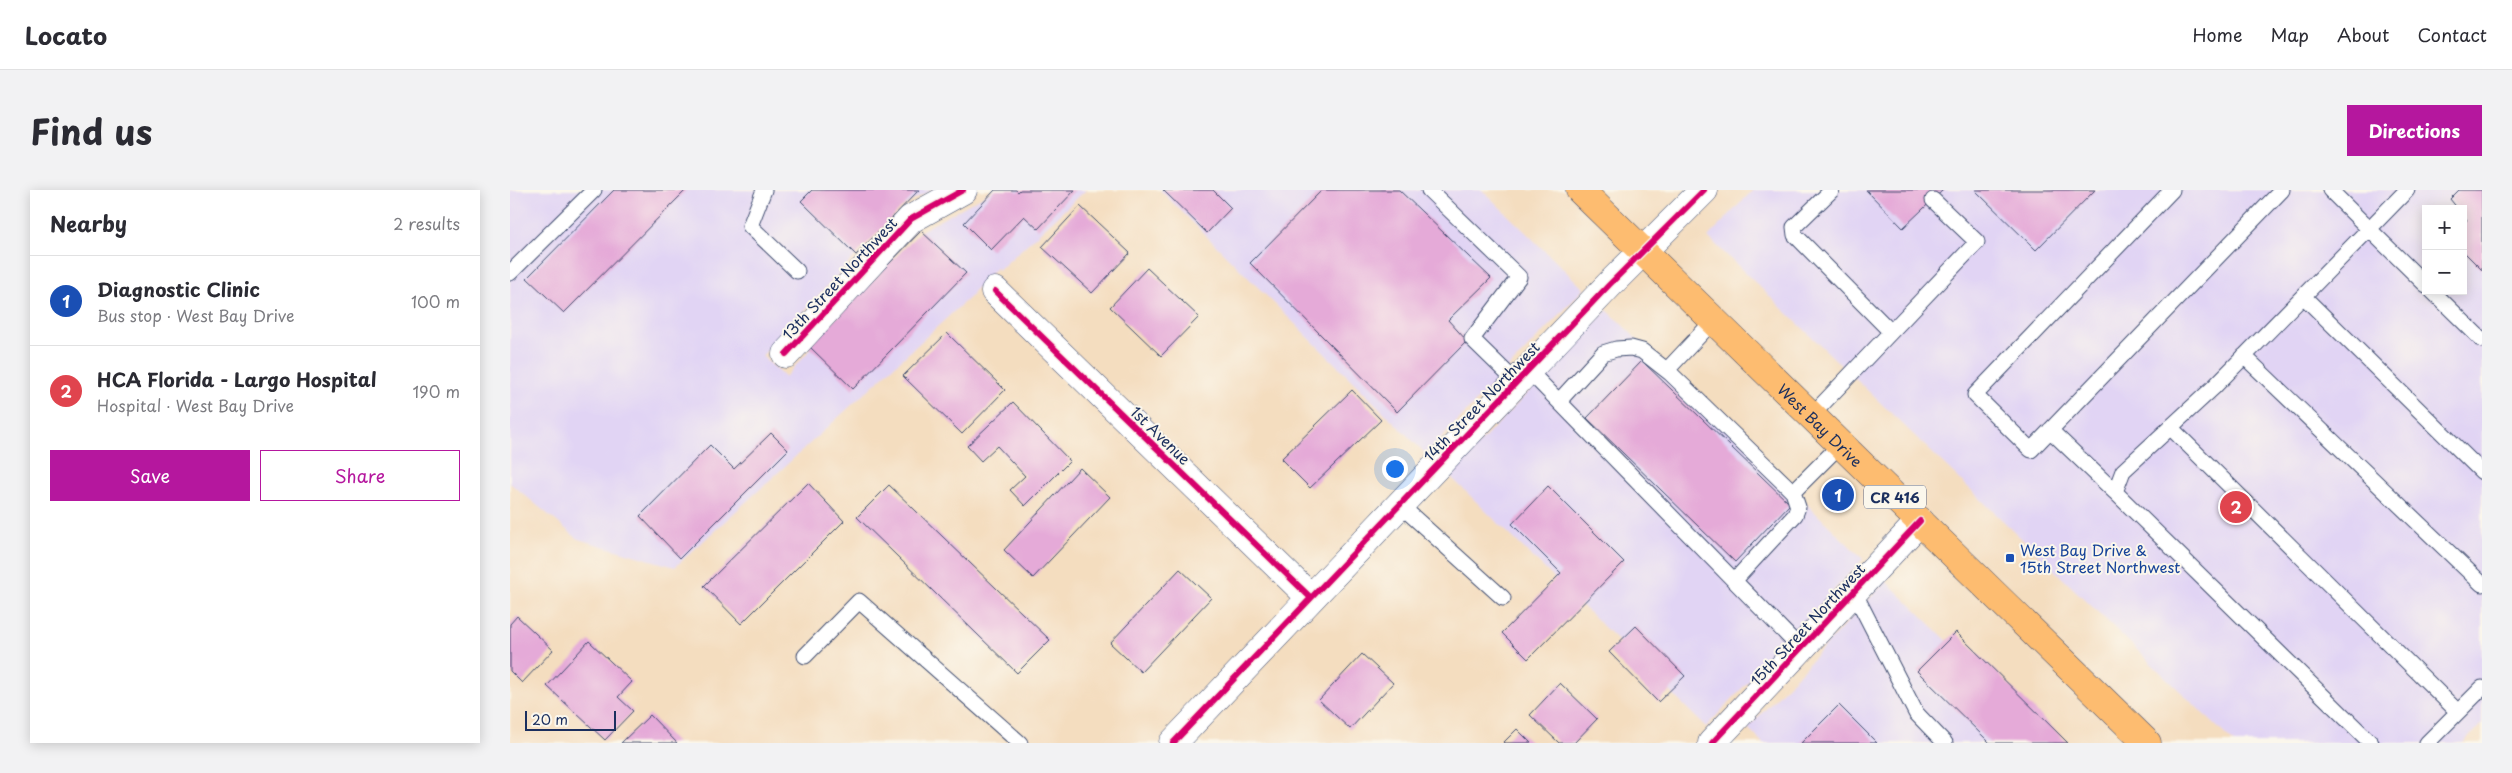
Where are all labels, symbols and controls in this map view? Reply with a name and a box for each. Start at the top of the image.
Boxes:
text: Locato [25,17,107,53]
text: Home [2192,21,2242,48]
text: Map [2270,21,2309,48]
text: About [2337,21,2389,48]
text: Contact [2417,21,2487,48]
text: Find us [30,104,152,157]
button: Directions [2347,105,2482,156]
map controls [2422,205,2467,295]
button: + [2422,205,2467,250]
text: Nearby [50,207,127,239]
text: 2 results [393,211,460,235]
street label: 13th Street Northwest [776,211,902,345]
button: − [2422,250,2467,295]
text: Diagnostic Clinic [97,275,260,303]
text: 1 [62,289,70,313]
text: 100 m [411,289,460,313]
text: Bus stop · West Bay Drive [97,303,294,327]
street label: 14th Street Northwest [1417,336,1545,466]
text: HCA Florida - Largo Hospital [97,365,376,393]
street label: West Bay Drive [1773,378,1868,472]
text: 2 [60,379,72,403]
text: 190 m [412,379,460,403]
text: Hospital · West Bay Drive [97,393,294,417]
street label: 1st Avenue [1126,401,1196,469]
button: Save [50,450,250,501]
button: Share [260,450,460,501]
your location [1382,456,1408,482]
pin: 1 [1822,476,1854,514]
road number: CR 416 [1864,486,1926,508]
pin: 2 [2220,488,2252,526]
place label: West Bay Drive & 15th Street Northwest [2020,538,2180,578]
marker: West Bay Drive & 15th Street Northwest [2004,552,2016,564]
street label: 15th Street Northwest [1744,558,1870,690]
scale bar [525,708,616,731]
text: 20 m [532,709,568,730]

